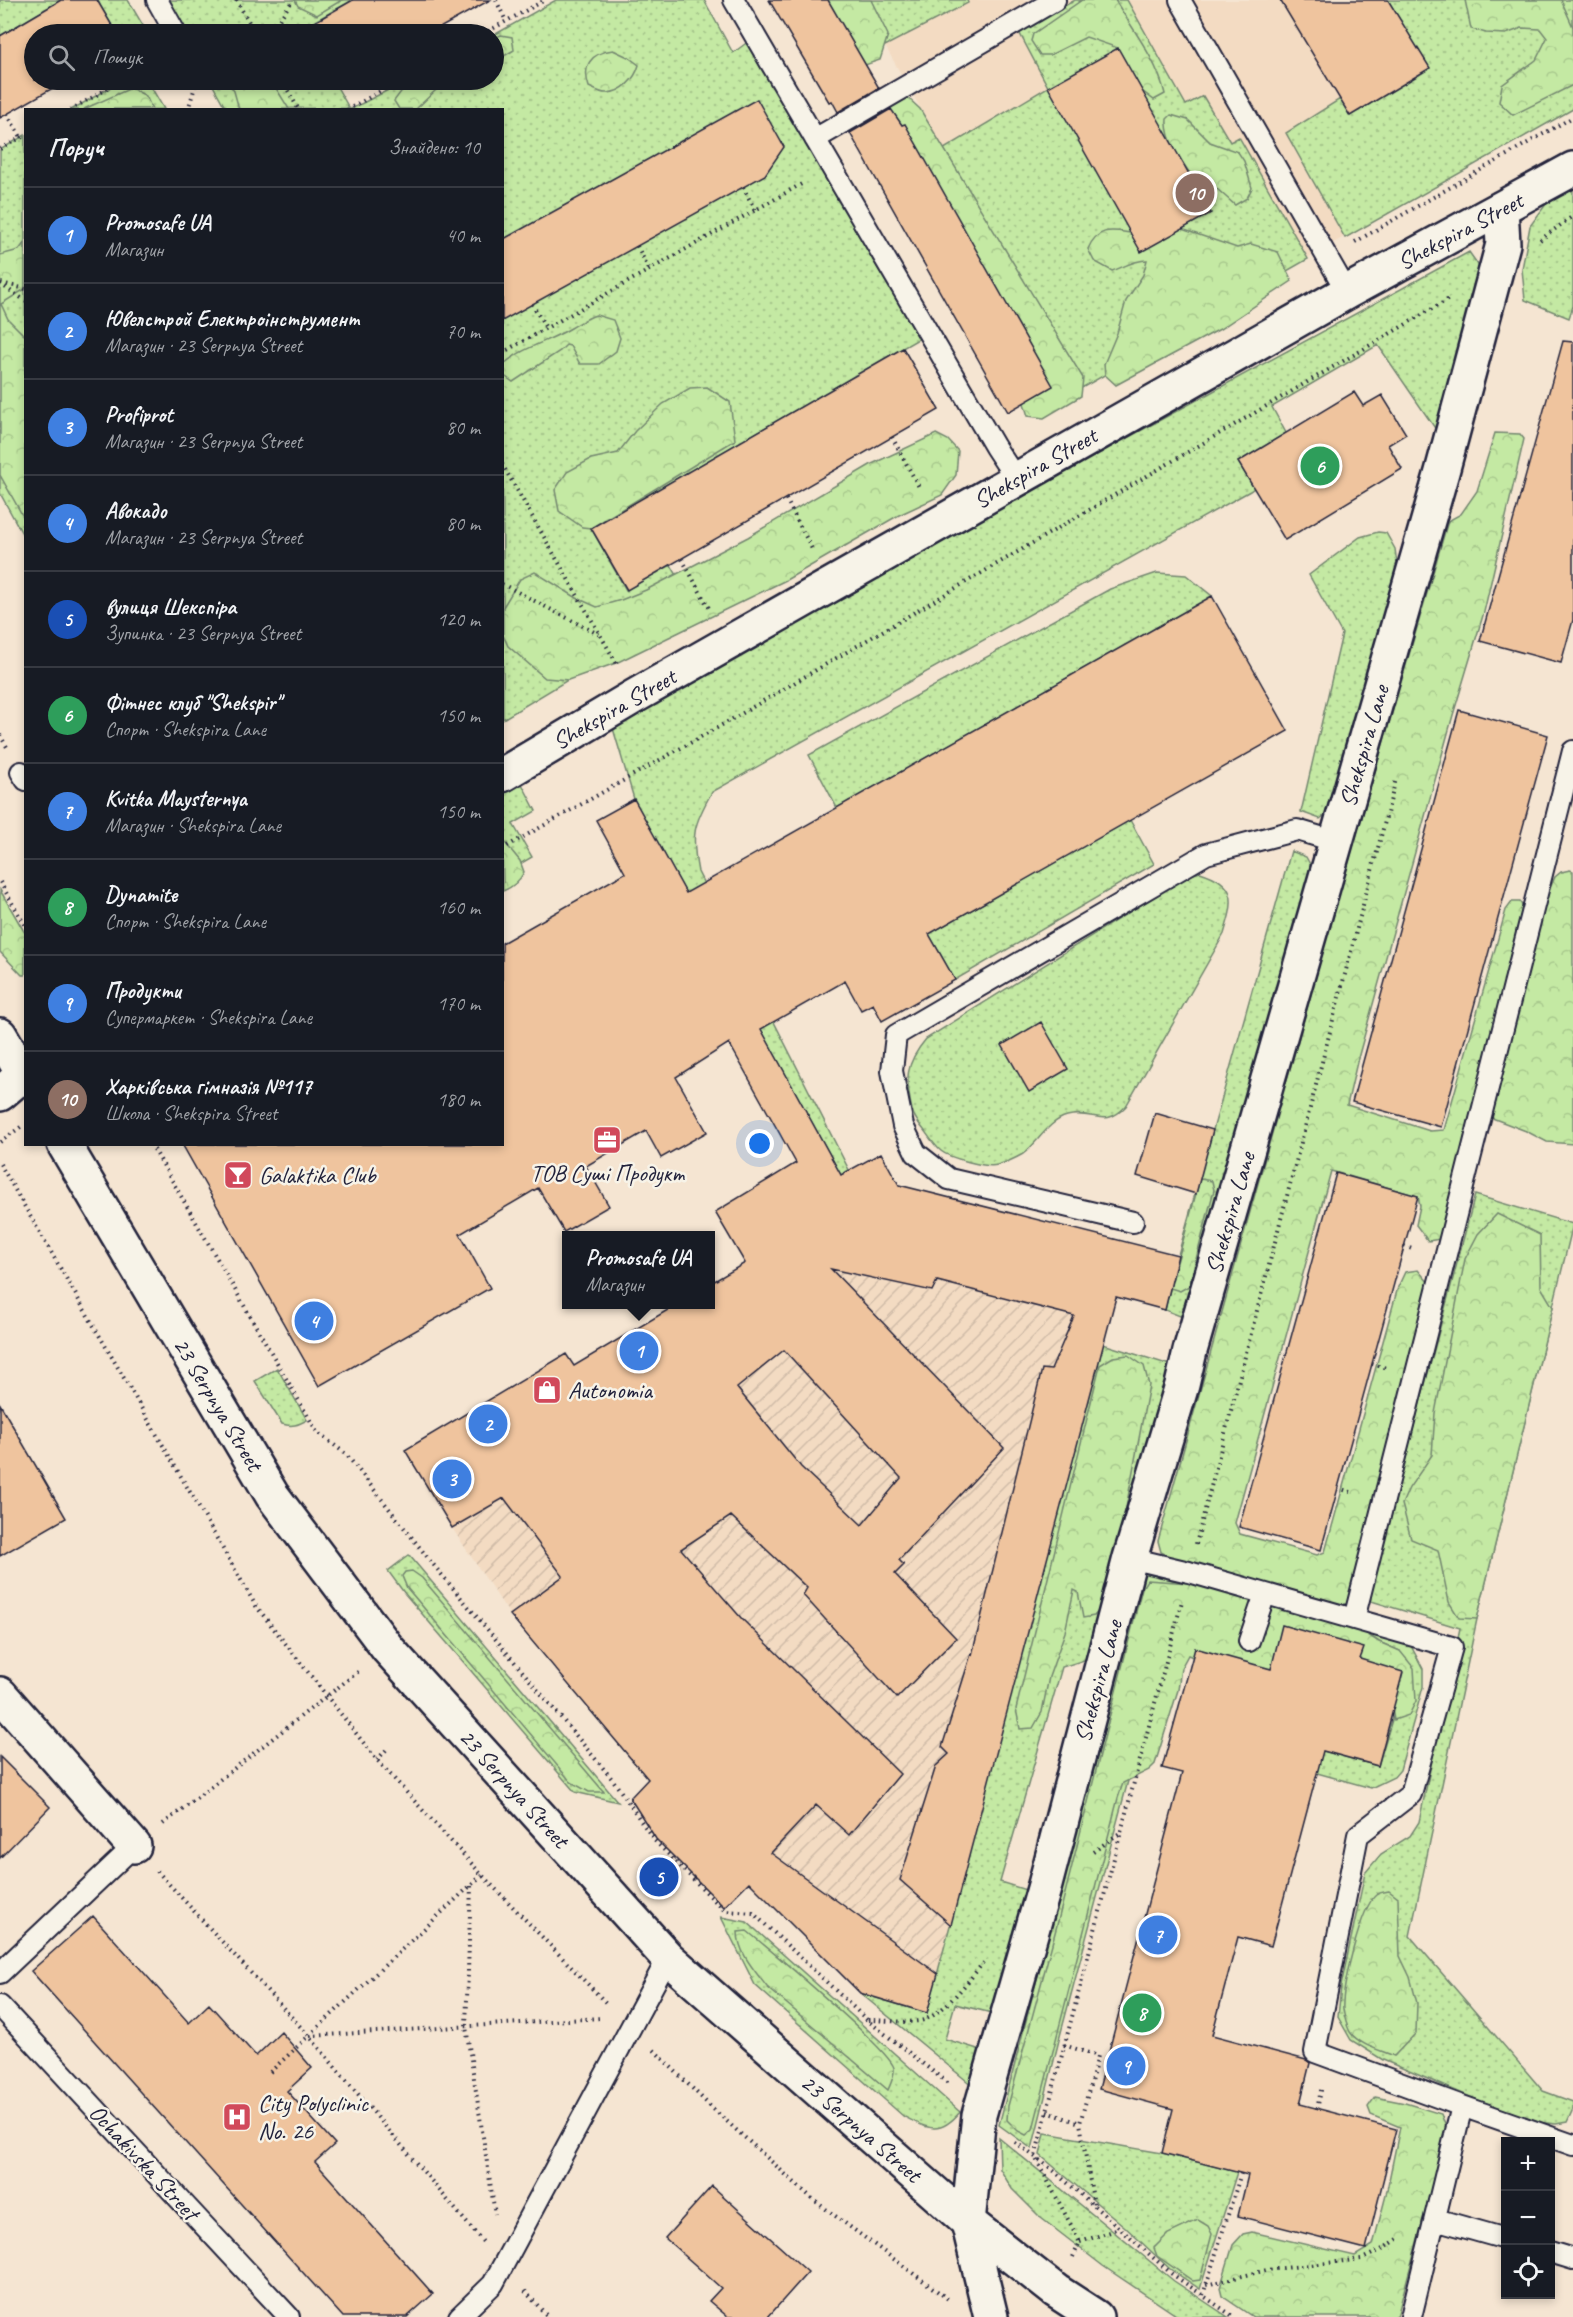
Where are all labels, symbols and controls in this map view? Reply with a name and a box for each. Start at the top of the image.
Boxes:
search box [24,24,504,90]
icon: search [45,41,78,74]
text: Пошук [93,43,142,71]
text: Поруч [48,131,104,164]
text: Знайдено: 10 [389,135,480,160]
pin: 10 [1176,170,1214,216]
street label: Shekspira Street [1392,184,1530,277]
text: Promosafe UA [105,209,211,237]
text: 1 [63,223,72,248]
text: 40 m [446,223,480,248]
text: Магазин [105,237,163,262]
text: Ювелстрой Електроінструмент [105,305,359,333]
text: 2 [63,319,72,344]
text: 70 m [446,319,480,344]
text: Магазин · 23 Serpnya Street [105,333,302,358]
text: Profiprot [105,401,173,429]
text: 3 [63,415,72,440]
text: 80 m [446,415,480,440]
street label: Shekspira Street [968,420,1104,515]
text: Магазин · 23 Serpnya Street [105,429,302,454]
pin: 6 [1300,444,1340,488]
text: Авокадо [105,497,167,525]
text: 4 [63,511,72,536]
text: 80 m [446,511,480,536]
text: Магазин · 23 Serpnya Street [105,525,302,550]
text: вулиця Шекспіра [105,593,236,621]
text: 5 [63,607,72,632]
text: 120 m [437,607,480,632]
text: Зупинка · 23 Serpnya Street [105,621,301,646]
street label: Shekspira Street [547,661,683,756]
street label: Shekspira Lane [1332,680,1396,810]
text: Фітнес клуб "Shekspir" [105,689,280,717]
text: 6 [63,703,72,728]
text: 150 m [437,703,480,728]
text: Спорт · Shekspira Lane [105,717,266,742]
text: Kvitka Maysternya [105,785,247,813]
text: 7 [63,799,72,824]
text: 150 m [437,799,480,824]
text: Магазин · Shekspira Lane [105,813,281,838]
text: Dynamite [105,881,177,909]
text: 8 [63,895,72,920]
text: 160 m [437,895,480,920]
text: Спорт · Shekspira Lane [105,909,266,934]
text: Продукти [105,977,181,1005]
text: 9 [63,991,72,1016]
text: 170 m [437,991,480,1016]
text: Супермаркет · Shekspira Lane [105,1005,312,1030]
text: Харківська гімназія №117 [105,1073,311,1101]
text: 10 [59,1087,77,1112]
text: 180 m [437,1087,480,1112]
text: Школа · Shekspira Street [105,1101,277,1126]
office icon: ТОВ Суші Продукт [591,1124,623,1156]
your location [745,1129,774,1158]
street label: Shekspira Lane [1198,1147,1262,1277]
place label: ТОВ Суші Продукт [530,1158,685,1188]
bar icon: Galaktika Club [222,1159,254,1191]
place label: Galaktika Club [259,1160,377,1190]
popup [562,1231,715,1309]
text: Promosafe UA [586,1244,691,1272]
text: Магазин [586,1272,644,1297]
pin: 4 [294,1298,334,1344]
pin: 1 [620,1328,658,1374]
street label: 23 Serpnya Street [166,1332,271,1478]
shop icon: Autonomia [531,1374,563,1406]
place label: Autonomia [568,1375,653,1405]
pin: 2 [468,1402,508,1446]
pin: 3 [432,1456,472,1502]
street label: Shekspira Lane [1067,1615,1129,1745]
street label: 23 Serpnya Street [453,1722,577,1855]
pin: 5 [640,1854,678,1900]
pin: 7 [1138,1912,1178,1958]
pin: 8 [1122,1990,1162,2036]
pin: 9 [1106,2044,1146,2088]
street label: 23 Serpnya Street [794,2067,929,2190]
place label: City Polyclinic No. 26 [258,2088,370,2146]
street label: Ochakivska Street [83,2098,207,2229]
hospital icon: City Polyclinic No. 26 [221,2101,253,2133]
map controls [1501,2137,1555,2299]
button: + [1501,2137,1555,2191]
button: − [1501,2191,1555,2245]
button: locate [1501,2245,1555,2299]

